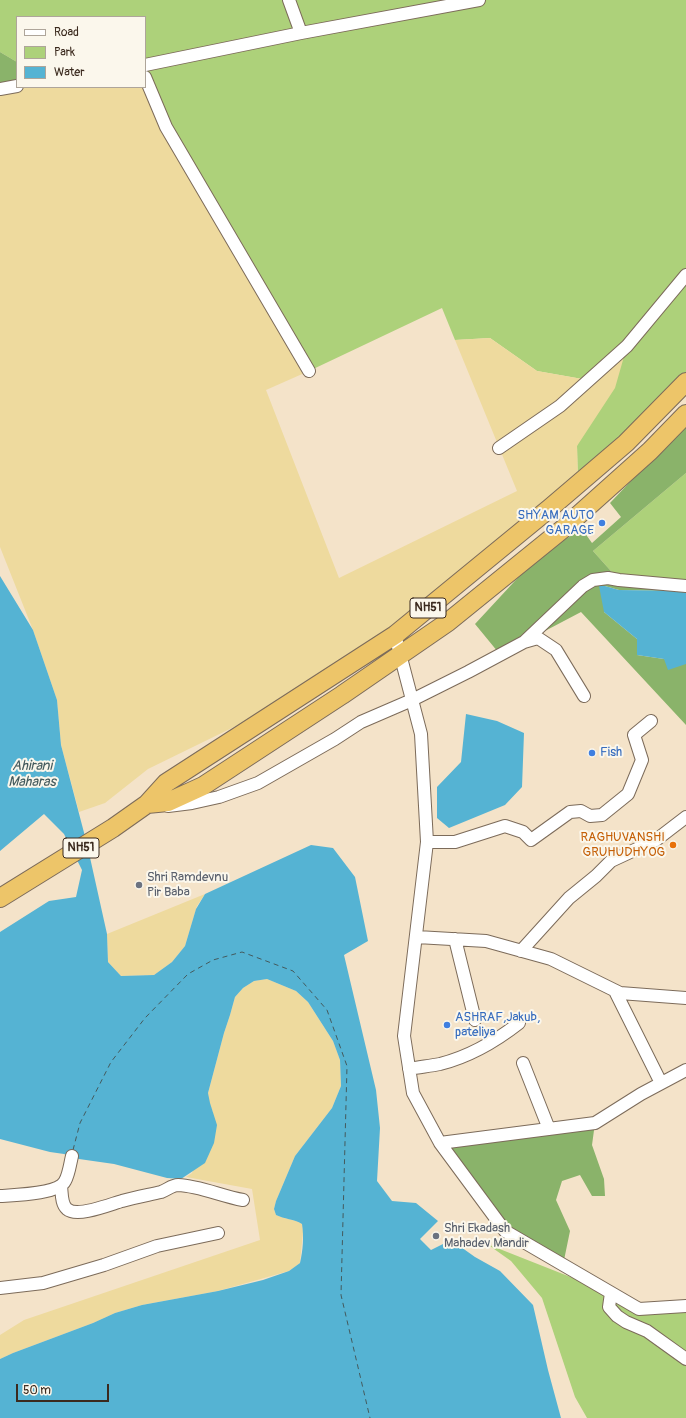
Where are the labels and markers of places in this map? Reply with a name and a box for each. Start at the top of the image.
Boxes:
place label: SHYAM AUTO GARAGE [518,508,594,539]
marker: SHYAM AUTO GARAGE [597,518,607,528]
place label: Fish [600,745,622,761]
marker: Fish [587,748,597,758]
place label: RAGHUVANSHI GRUHUDHYOG [581,830,665,861]
marker: RAGHUVANSHI GRUHUDHYOG [668,840,678,850]
place label: Shri Ramdevnu Pir Baba [147,870,228,901]
marker: Shri Ramdevnu Pir Baba [134,880,144,890]
place label: ASHRAF,Jakub, pateliya [455,1010,540,1041]
marker: ASHRAF,Jakub, pateliya [442,1020,452,1030]
place label: Shri Ekadash Mahadev Mandir [444,1221,529,1252]
marker: Shri Ekadash Mahadev Mandir [431,1231,441,1241]

